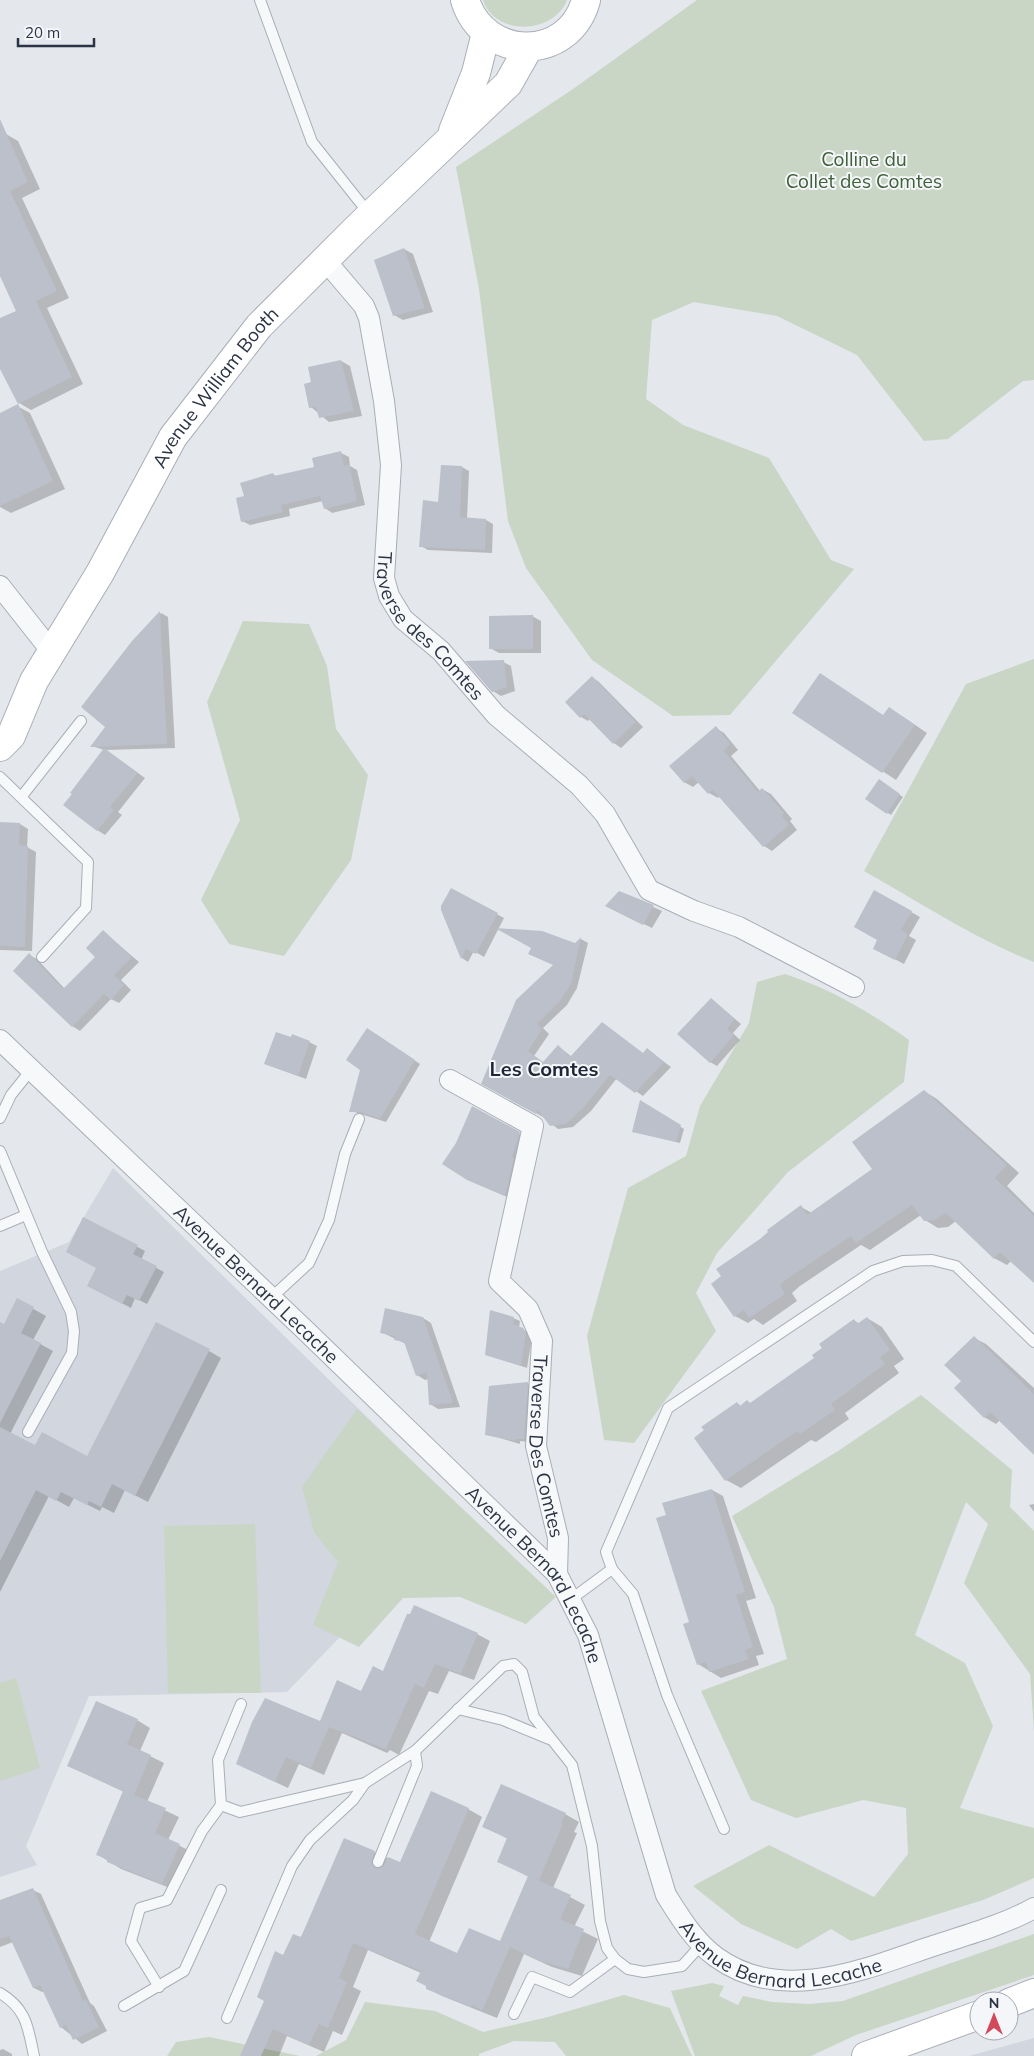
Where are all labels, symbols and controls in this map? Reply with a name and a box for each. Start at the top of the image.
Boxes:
scale bar [18,15,94,47]
text: 20 m [25,23,60,42]
park label: Colline du Collet des Comtes [786,147,942,193]
street label: Avenue William Booth [147,302,283,472]
street label: Traverse des Comtes [372,551,490,705]
district label: Les Comtes [490,1056,598,1081]
street label: Avenue Bernard Lecache [169,1200,344,1368]
street label: Traverse Des Comtes [524,1354,569,1540]
street label: Avenue Bernard Lecache [461,1480,608,1666]
street label: Avenue Bernard Lecache [674,1915,885,1993]
north arrow [969,1991,1019,2041]
text: N [989,1994,999,2012]

